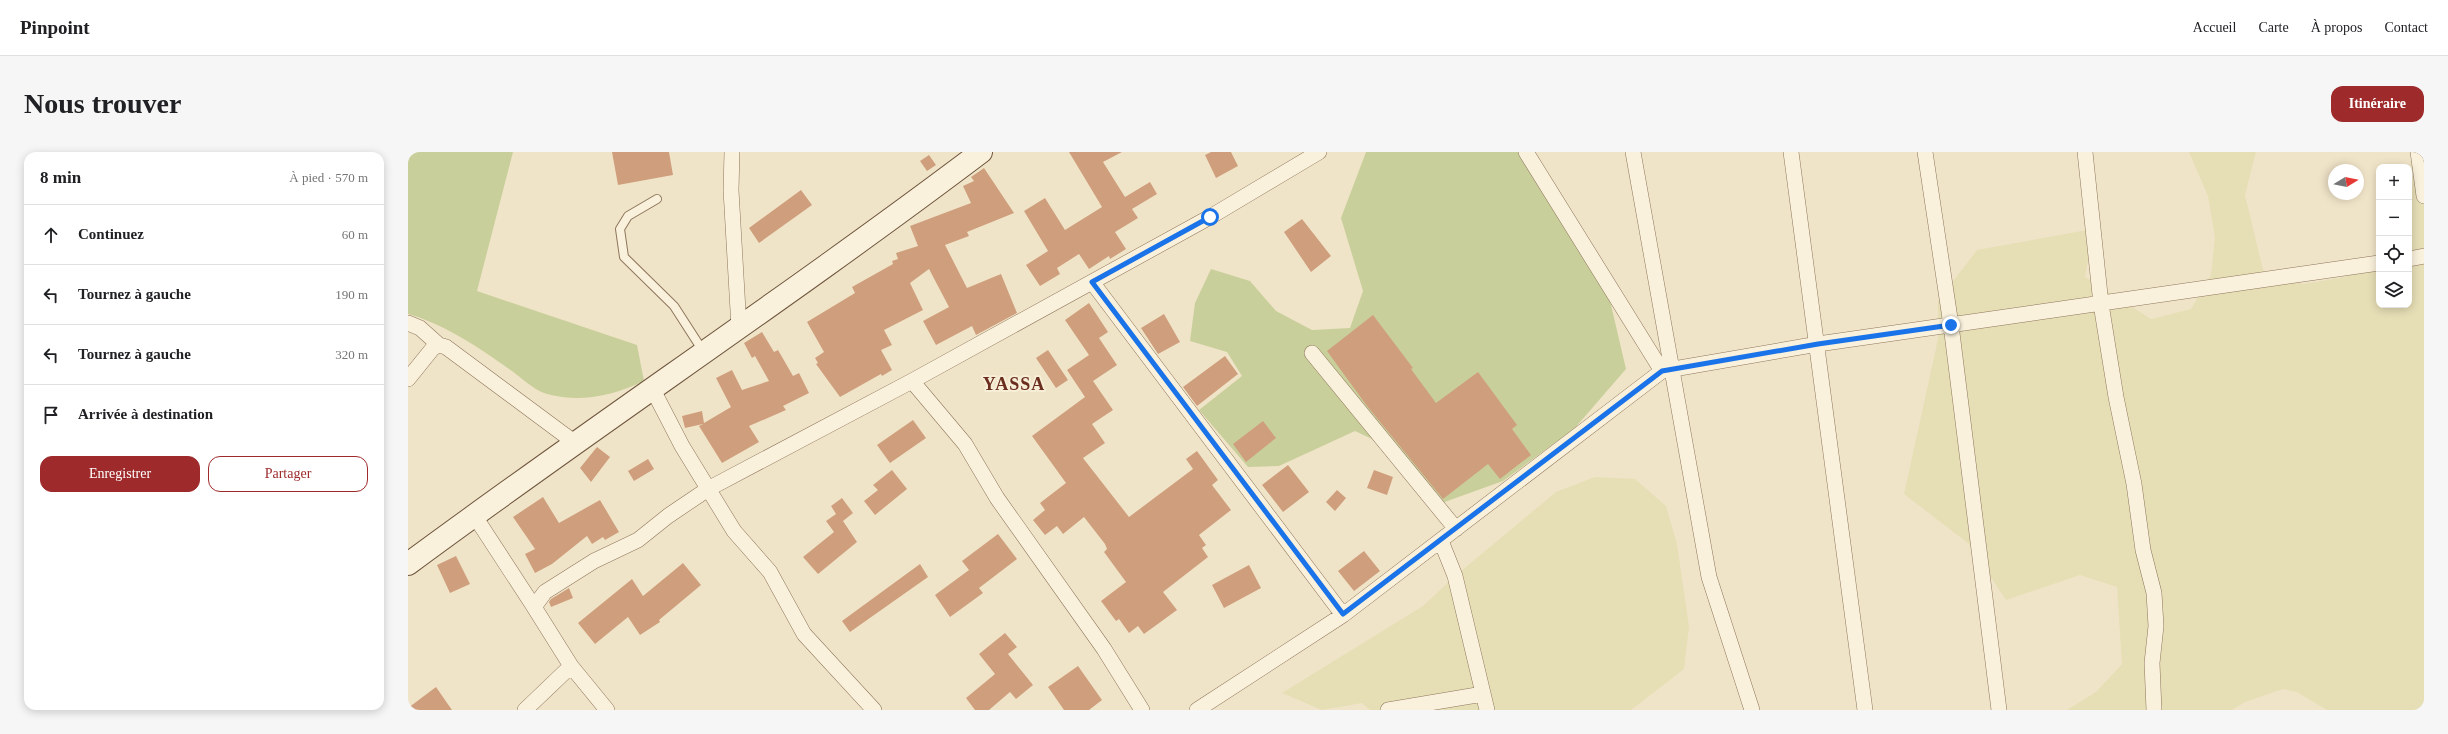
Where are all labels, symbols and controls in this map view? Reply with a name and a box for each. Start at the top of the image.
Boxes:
text: Pinpoint [20,17,90,38]
text: Accueil [2193,20,2236,35]
text: Carte [2258,20,2289,35]
text: À propos [2311,20,2362,35]
text: Contact [2384,20,2428,35]
button: Itinéraire [2331,86,2424,122]
text: Nous trouver [24,88,181,119]
north arrow [2328,164,2364,200]
map controls [2376,164,2412,308]
button: + [2376,164,2412,200]
text: 8 min [40,168,81,187]
text: À pied · 570 m [289,170,368,185]
button: − [2376,200,2412,236]
route start [1201,208,1219,226]
icon: ahead [40,224,62,246]
text: Continuez [78,226,144,242]
text: 60 m [342,227,368,242]
button: locate [2376,236,2412,272]
button: layers [2376,272,2412,308]
icon: left [40,284,62,306]
text: Tournez à gauche [78,286,191,302]
text: 190 m [335,287,368,302]
route end [1942,316,1960,334]
icon: left [40,344,62,366]
text: Tournez à gauche [78,346,191,362]
text: 320 m [335,347,368,362]
district label: YASSA [983,374,1045,394]
icon: arrive [40,404,62,426]
text: Arrivée à destination [78,406,213,422]
button: Enregistrer [40,456,200,492]
button: Partager [208,456,368,492]

